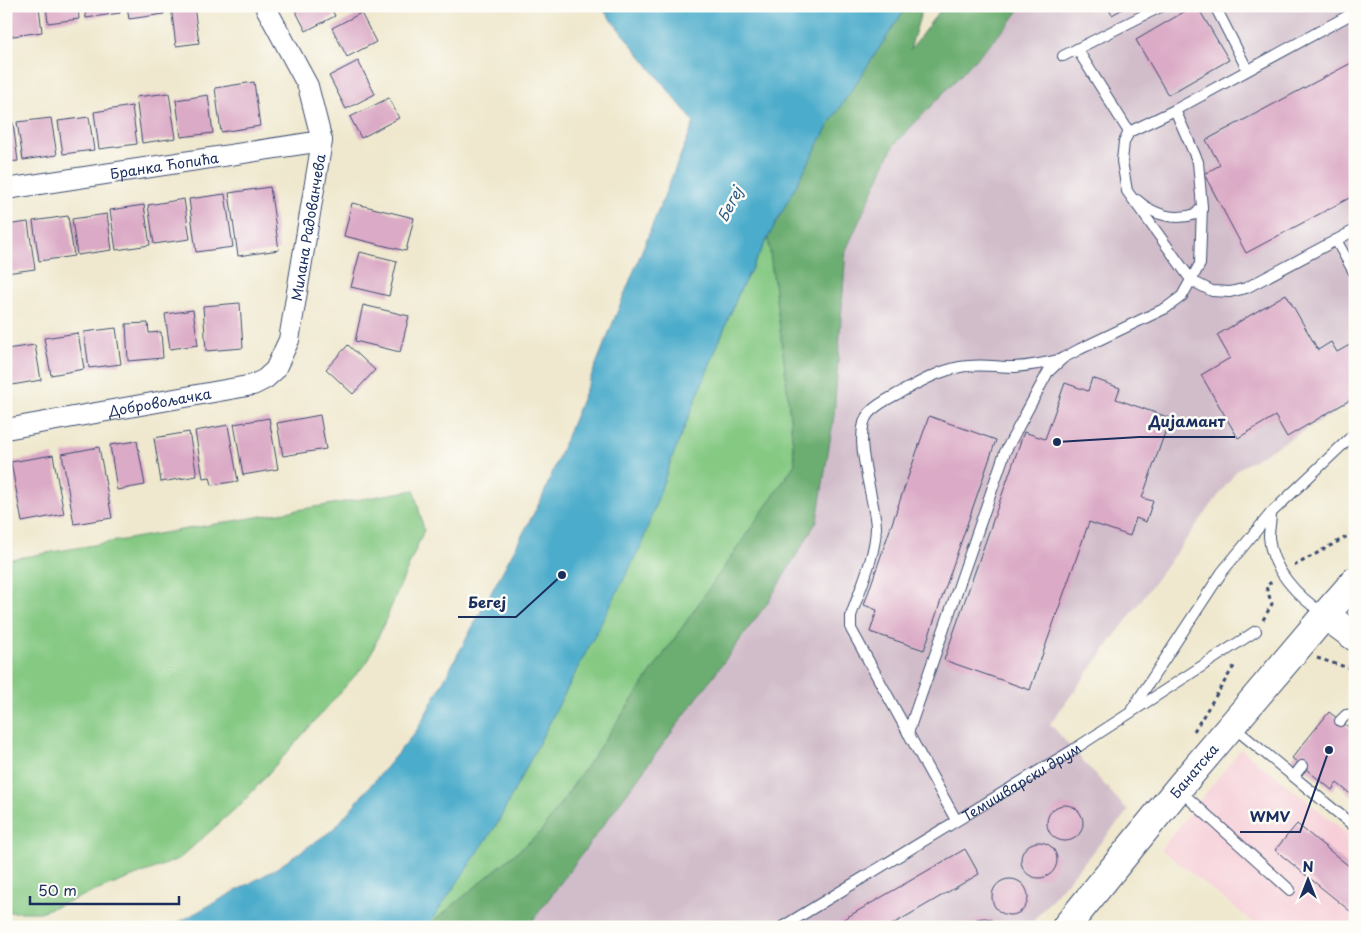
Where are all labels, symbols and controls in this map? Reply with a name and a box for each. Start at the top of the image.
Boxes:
street label: Бранка Ћопића [108,146,220,184]
street label: Милана Радованчева [285,152,330,303]
water label: Бегеј [710,180,749,226]
street label: Добровољачка [106,382,213,421]
callout: Дијамант [1139,407,1235,437]
text: Дијамант [1148,409,1226,432]
callout: Бегеј [458,587,516,617]
text: Бегеј [468,590,506,613]
street label: Темишварски друм [958,737,1085,826]
street label: Банатска [1164,738,1223,802]
callout: WMV [1240,802,1300,832]
text: WMV [1250,804,1291,827]
north arrow [1284,856,1334,906]
text: N [1302,856,1314,877]
scale bar [30,873,179,905]
text: 50 m [38,878,77,901]

